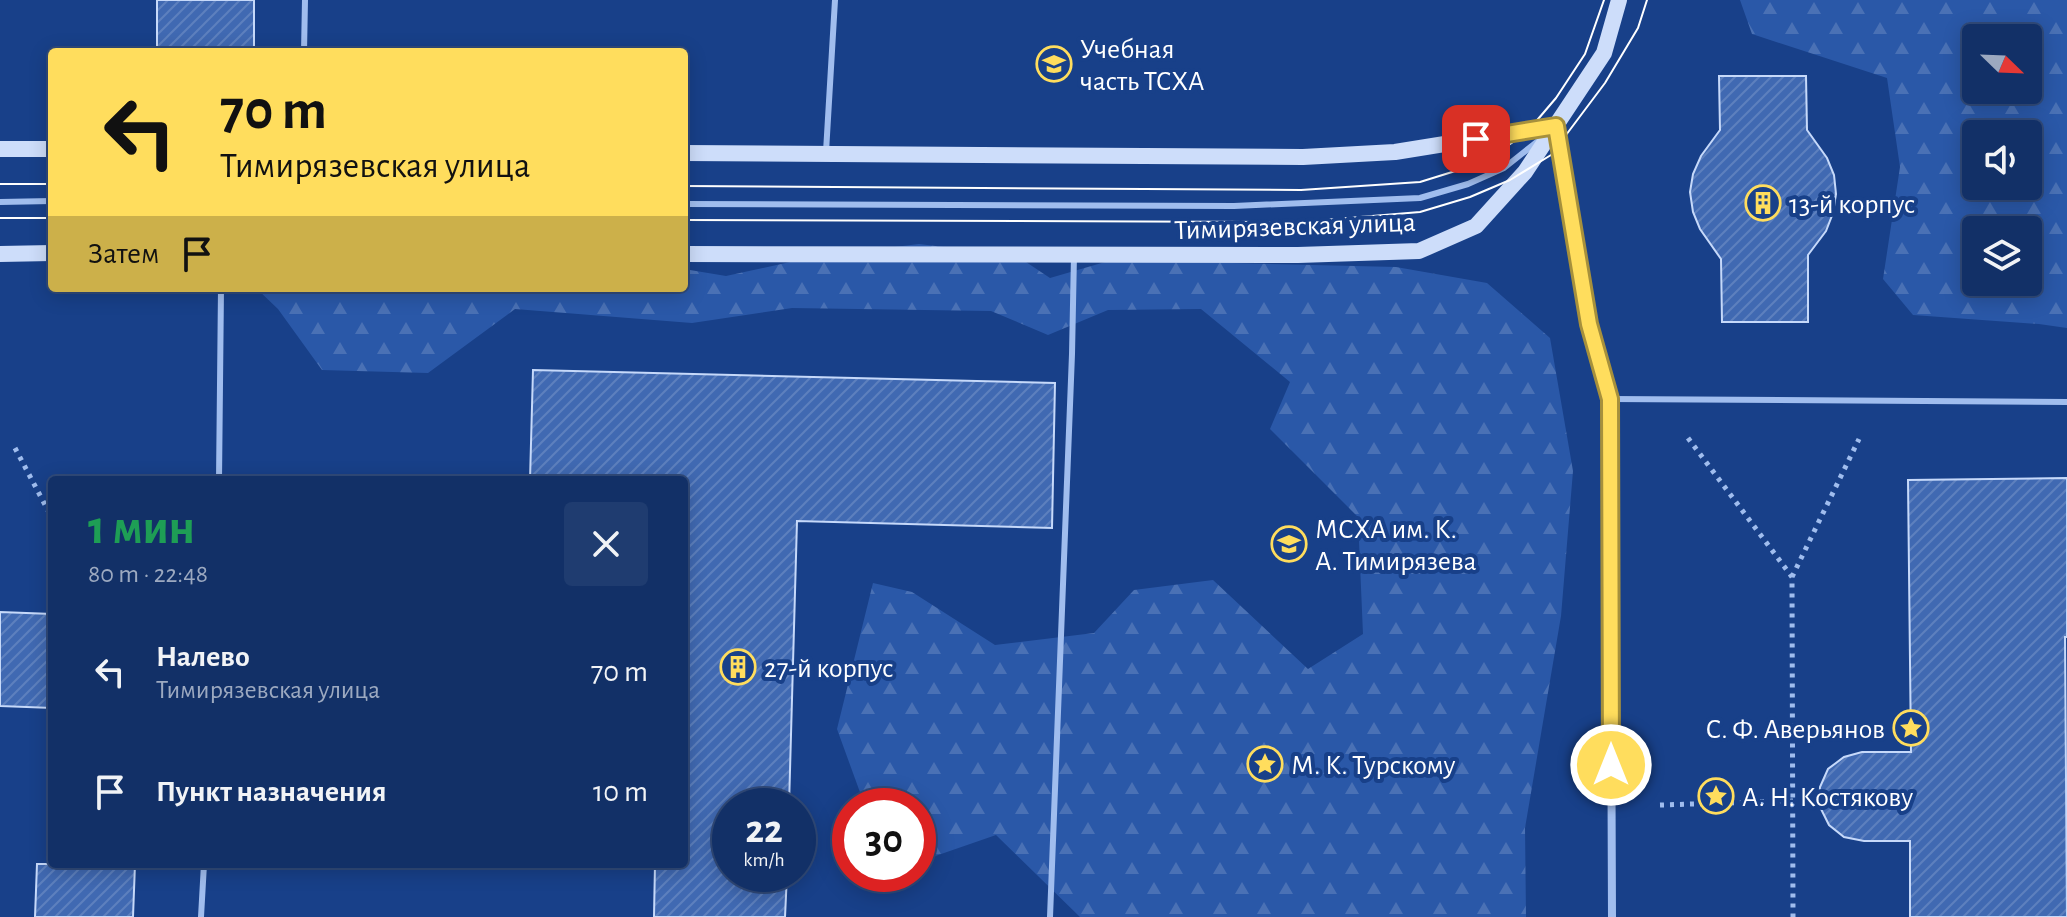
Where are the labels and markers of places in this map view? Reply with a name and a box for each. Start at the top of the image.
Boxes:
place label: Учебная часть ТСХА [1080,36,1205,96]
school or university icon: Учебная часть ТСХА [1035,45,1073,83]
pin [1442,105,1510,173]
building icon: 13-й корпус [1744,184,1782,222]
place label: 13-й корпус [1789,191,1915,219]
place label: МСХА им. К. А. Тимирязева [1315,516,1477,576]
school or university icon: МСХА им. К. А. Тимирязева [1270,525,1308,563]
building icon: 27-й корпус [719,648,757,686]
place label: 27-й корпус [764,655,894,683]
place icon: С. Ф. Аверьянов [1892,709,1930,747]
place label: С. Ф. Аверьянов [1706,716,1885,744]
place icon: М. К. Турскому [1246,745,1284,783]
place label: М. К. Турскому [1291,752,1455,780]
place icon: А. Н. Костякову [1697,777,1735,815]
place label: А. Н. Костякову [1742,784,1913,812]

